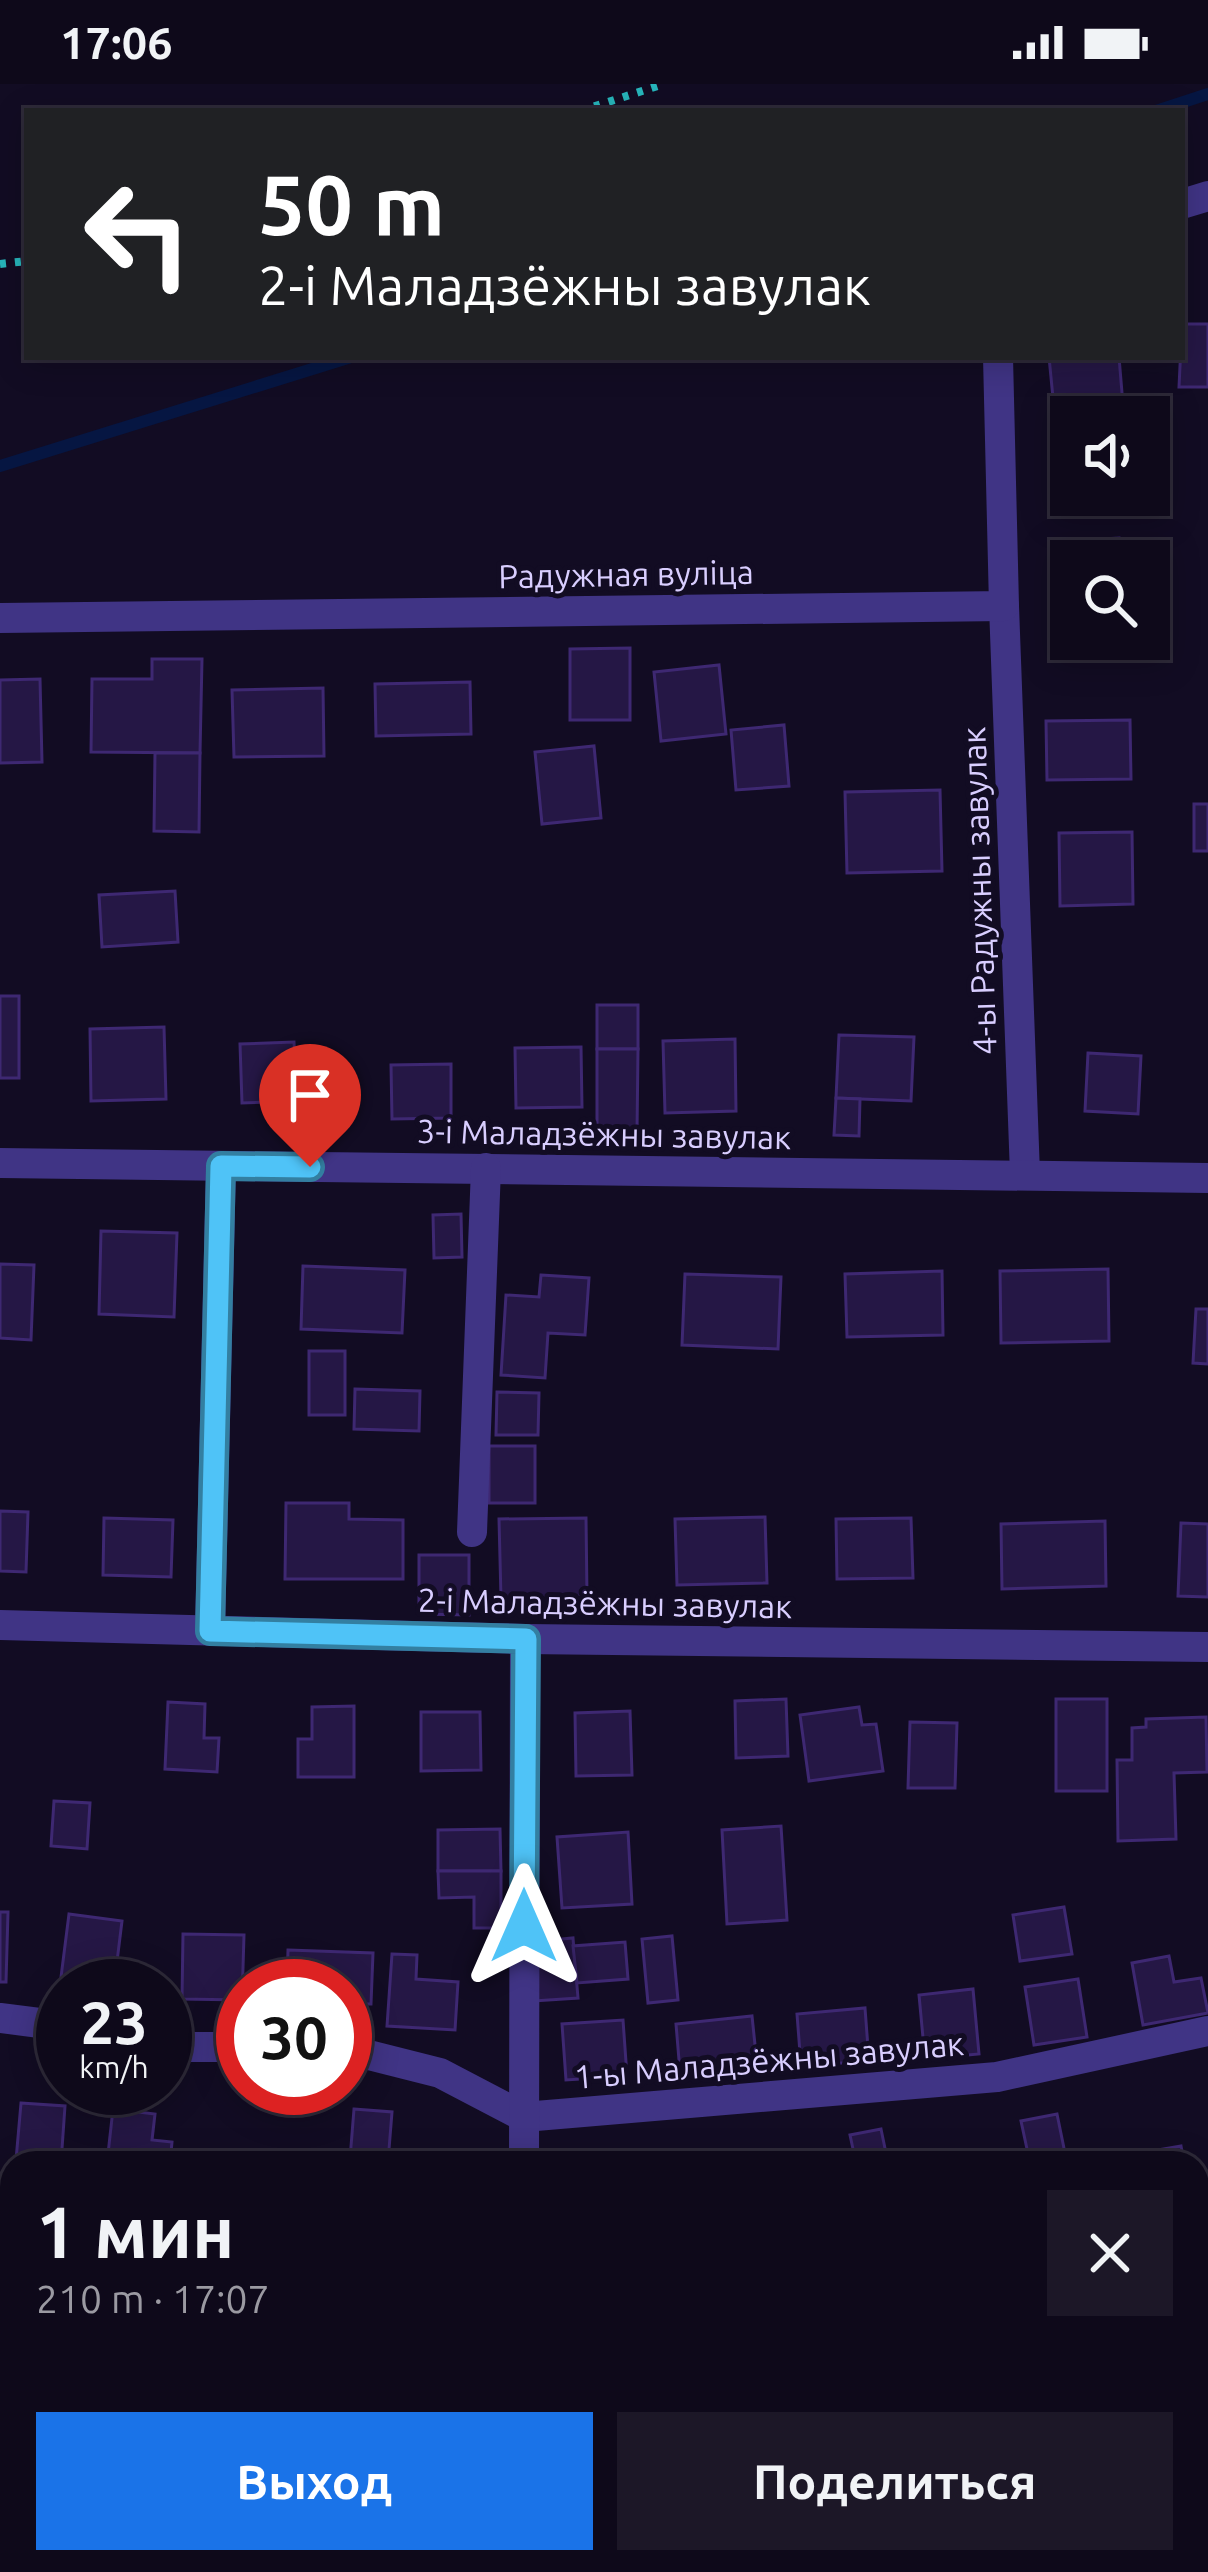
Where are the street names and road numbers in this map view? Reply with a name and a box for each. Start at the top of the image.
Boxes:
street label: Радужная вуліца [498,553,754,594]
street label: 4-ы Радужны завулак [954,726,1003,1056]
street label: 3-і Маладзёжны завулак [416,1112,792,1155]
street label: 2-і Маладзёжны завулак [417,1581,793,1624]
street label: 1-ы Маладзёжны завулак [573,2024,965,2095]

